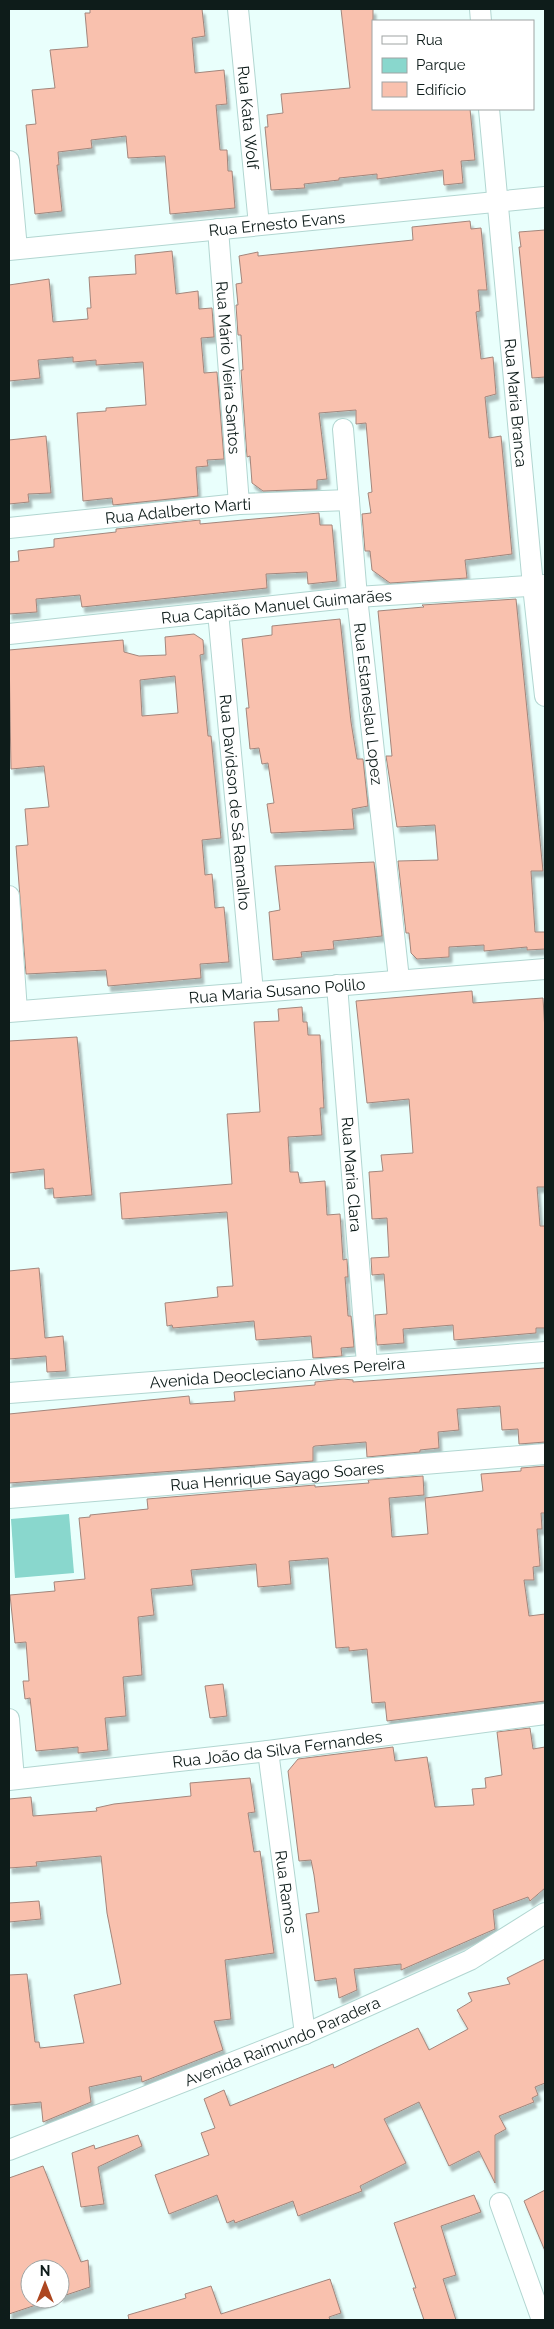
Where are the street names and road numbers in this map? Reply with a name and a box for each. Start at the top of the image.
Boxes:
street label: Rua Kata Wolf [234,65,263,171]
street label: Rua Ernesto Evans [208,207,346,240]
street label: Rua Mário Vieira Santos [213,280,245,455]
street label: Rua Maria Branca [501,338,531,468]
street label: Rua Adalberto Marti [104,494,251,527]
street label: Rua Capitão Manuel Guimarães [160,585,393,627]
street label: Rua Estaneslau Lopez [350,622,387,786]
street label: Rua Davidson de Sá Ramalho [216,693,255,911]
street label: Rua Maria Susano Polilo [188,974,366,1007]
street label: Rua Maria Clara [338,1116,366,1233]
street label: Avenida Deocleciano Alves Pereira [149,1353,406,1392]
street label: Rua Henrique Sayago Soares [169,1458,385,1494]
street label: Rua João da Silva Fernandes [171,1726,384,1771]
street label: Rua Ramos [272,1849,301,1935]
street label: Avenida Raimundo Paradera [182,1992,383,2090]

